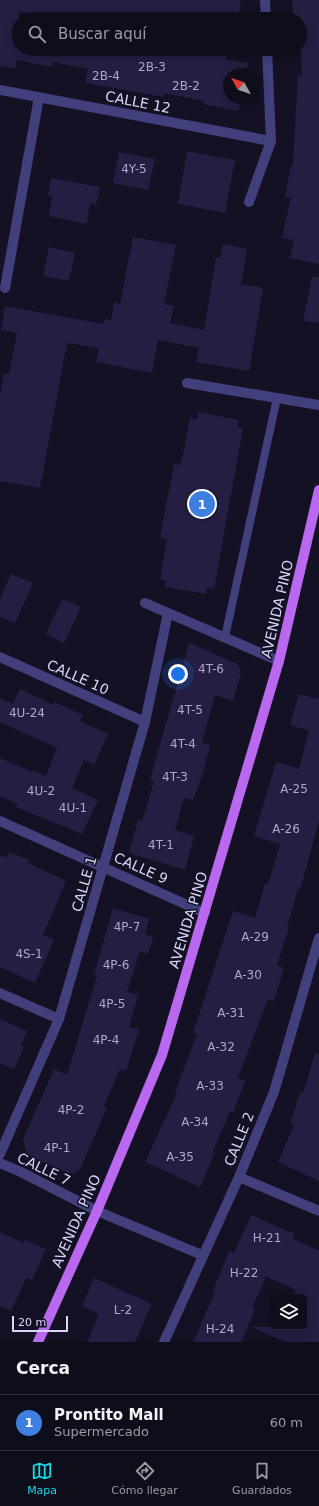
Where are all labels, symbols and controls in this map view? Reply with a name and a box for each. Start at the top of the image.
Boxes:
search box [12,12,307,56]
icon: search [26,23,48,45]
text: Buscar aquí [58,25,146,43]
house number: 2B-3 [138,60,166,74]
north arrow [223,68,259,104]
house number: 2B-4 [92,69,120,83]
house number: 2B-2 [172,79,200,93]
street label: CALLE 12 [104,88,172,116]
house number: 4Y-5 [121,162,147,176]
pin: 1 [189,489,215,519]
street label: AVENIDA PINO [258,558,296,660]
street label: CALLE 10 [45,656,111,698]
house number: 4T-6 [198,662,224,676]
your location [168,664,188,684]
house number: 4T-5 [177,703,203,717]
house number: 4U-24 [9,706,45,720]
house number: 4T-4 [170,737,196,751]
house number: 4T-3 [162,770,188,784]
house number: A-25 [280,782,308,796]
house number: 4U-2 [27,784,55,798]
house number: 4U-1 [59,801,87,815]
house number: A-26 [272,822,300,836]
house number: 4T-1 [148,838,174,852]
street label: CALLE 9 [112,849,170,887]
street label: CALLE 1 [68,854,100,914]
street label: AVENIDA PINO [166,870,210,970]
house number: 4P-7 [114,920,140,934]
house number: A-29 [241,930,269,944]
house number: 4S-1 [15,947,43,961]
house number: 4P-6 [103,958,129,972]
house number: A-30 [234,968,262,982]
house number: 4P-5 [99,997,125,1011]
house number: A-31 [217,1006,245,1020]
house number: 4P-4 [93,1033,119,1047]
house number: A-32 [207,1040,235,1054]
house number: A-33 [196,1079,224,1093]
house number: 4P-2 [58,1103,84,1117]
street label: CALLE 2 [221,1110,257,1168]
house number: A-34 [181,1115,209,1129]
house number: 4P-1 [44,1141,70,1155]
street label: CALLE 7 [15,1149,73,1189]
house number: A-35 [166,1150,194,1164]
street label: AVENIDA PINO [48,1172,104,1270]
house number: H-21 [253,1231,281,1245]
house number: H-22 [230,1266,258,1280]
map controls [271,1294,307,1330]
button: layers [271,1294,307,1330]
house number: L-2 [114,1303,132,1317]
scale bar [12,1314,68,1333]
text: 20 m [18,1316,46,1329]
house number: H-24 [206,1322,234,1336]
text: Cerca [16,1358,70,1378]
text: Prontito Mall [54,1406,164,1424]
text: 1 [24,1415,34,1430]
text: 60 m [270,1415,303,1430]
text: Supermercado [54,1424,149,1439]
tab: Mapa [27,1460,57,1497]
tab: Cómo llegar [111,1460,178,1497]
tab: Guardados [232,1460,292,1497]

